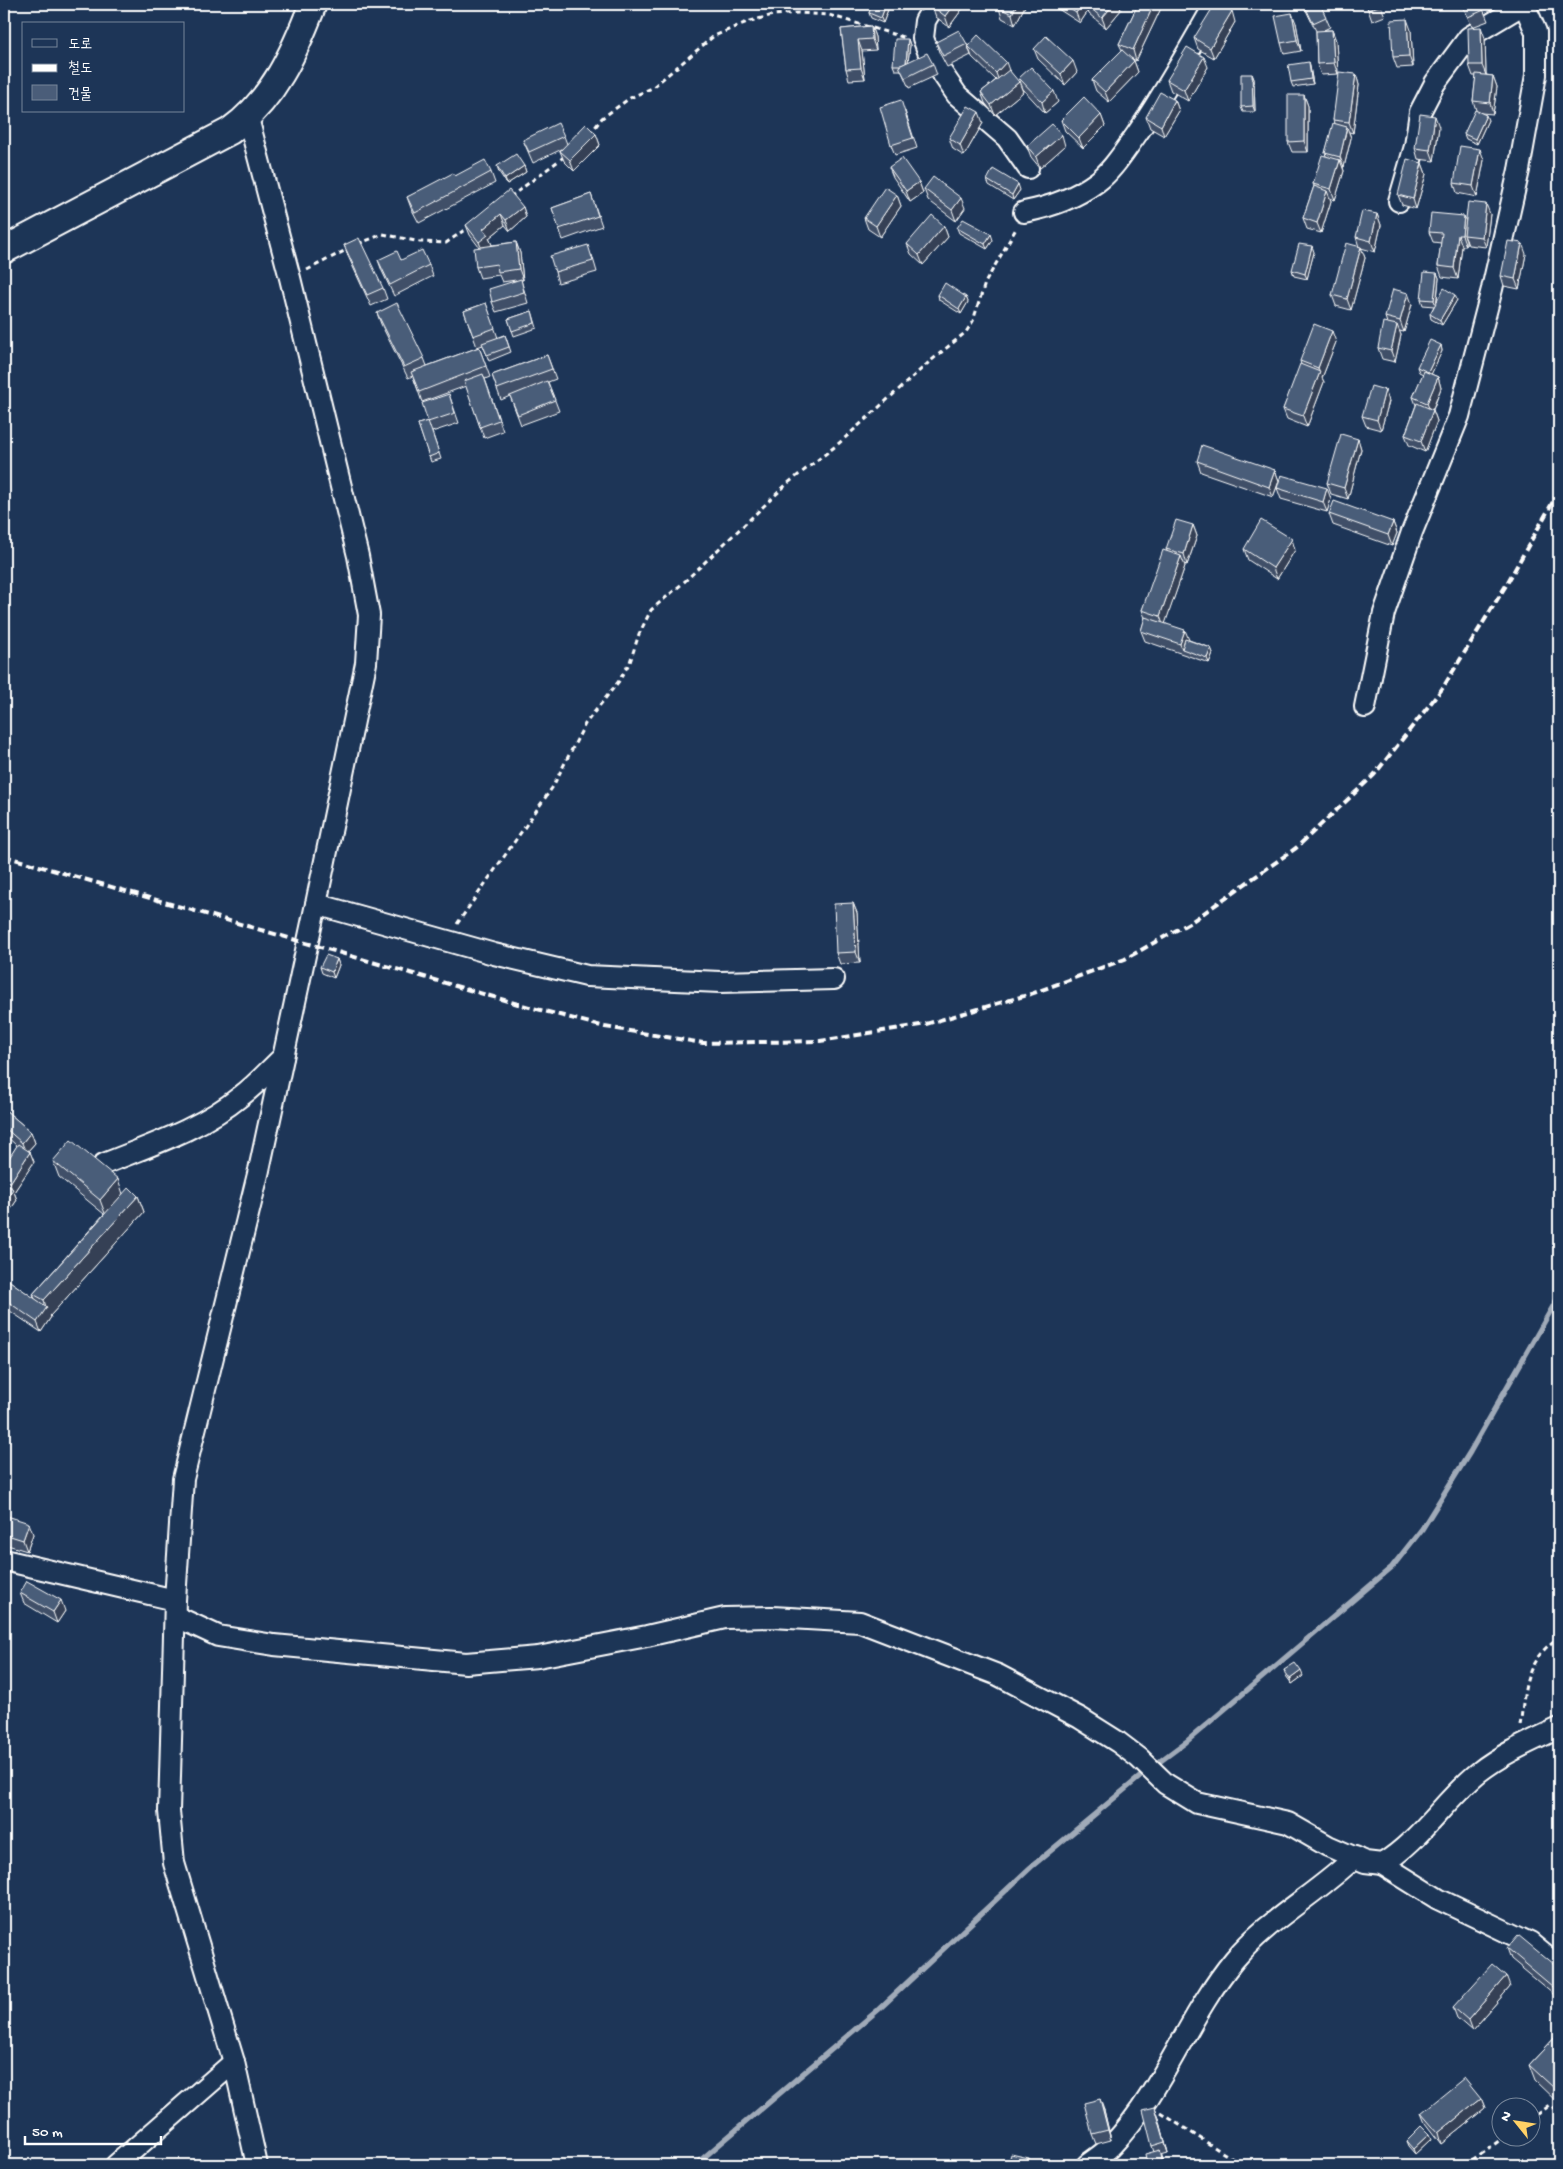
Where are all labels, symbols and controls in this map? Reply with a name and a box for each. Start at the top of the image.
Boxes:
legend [22,22,185,112]
text: 도로 [68,36,92,54]
text: 철도 [68,60,92,78]
text: 건물 [68,86,92,104]
north arrow [1490,2096,1540,2146]
text: N [1497,2109,1517,2125]
scale bar [25,2114,161,2146]
text: 50 m [32,2124,63,2142]

